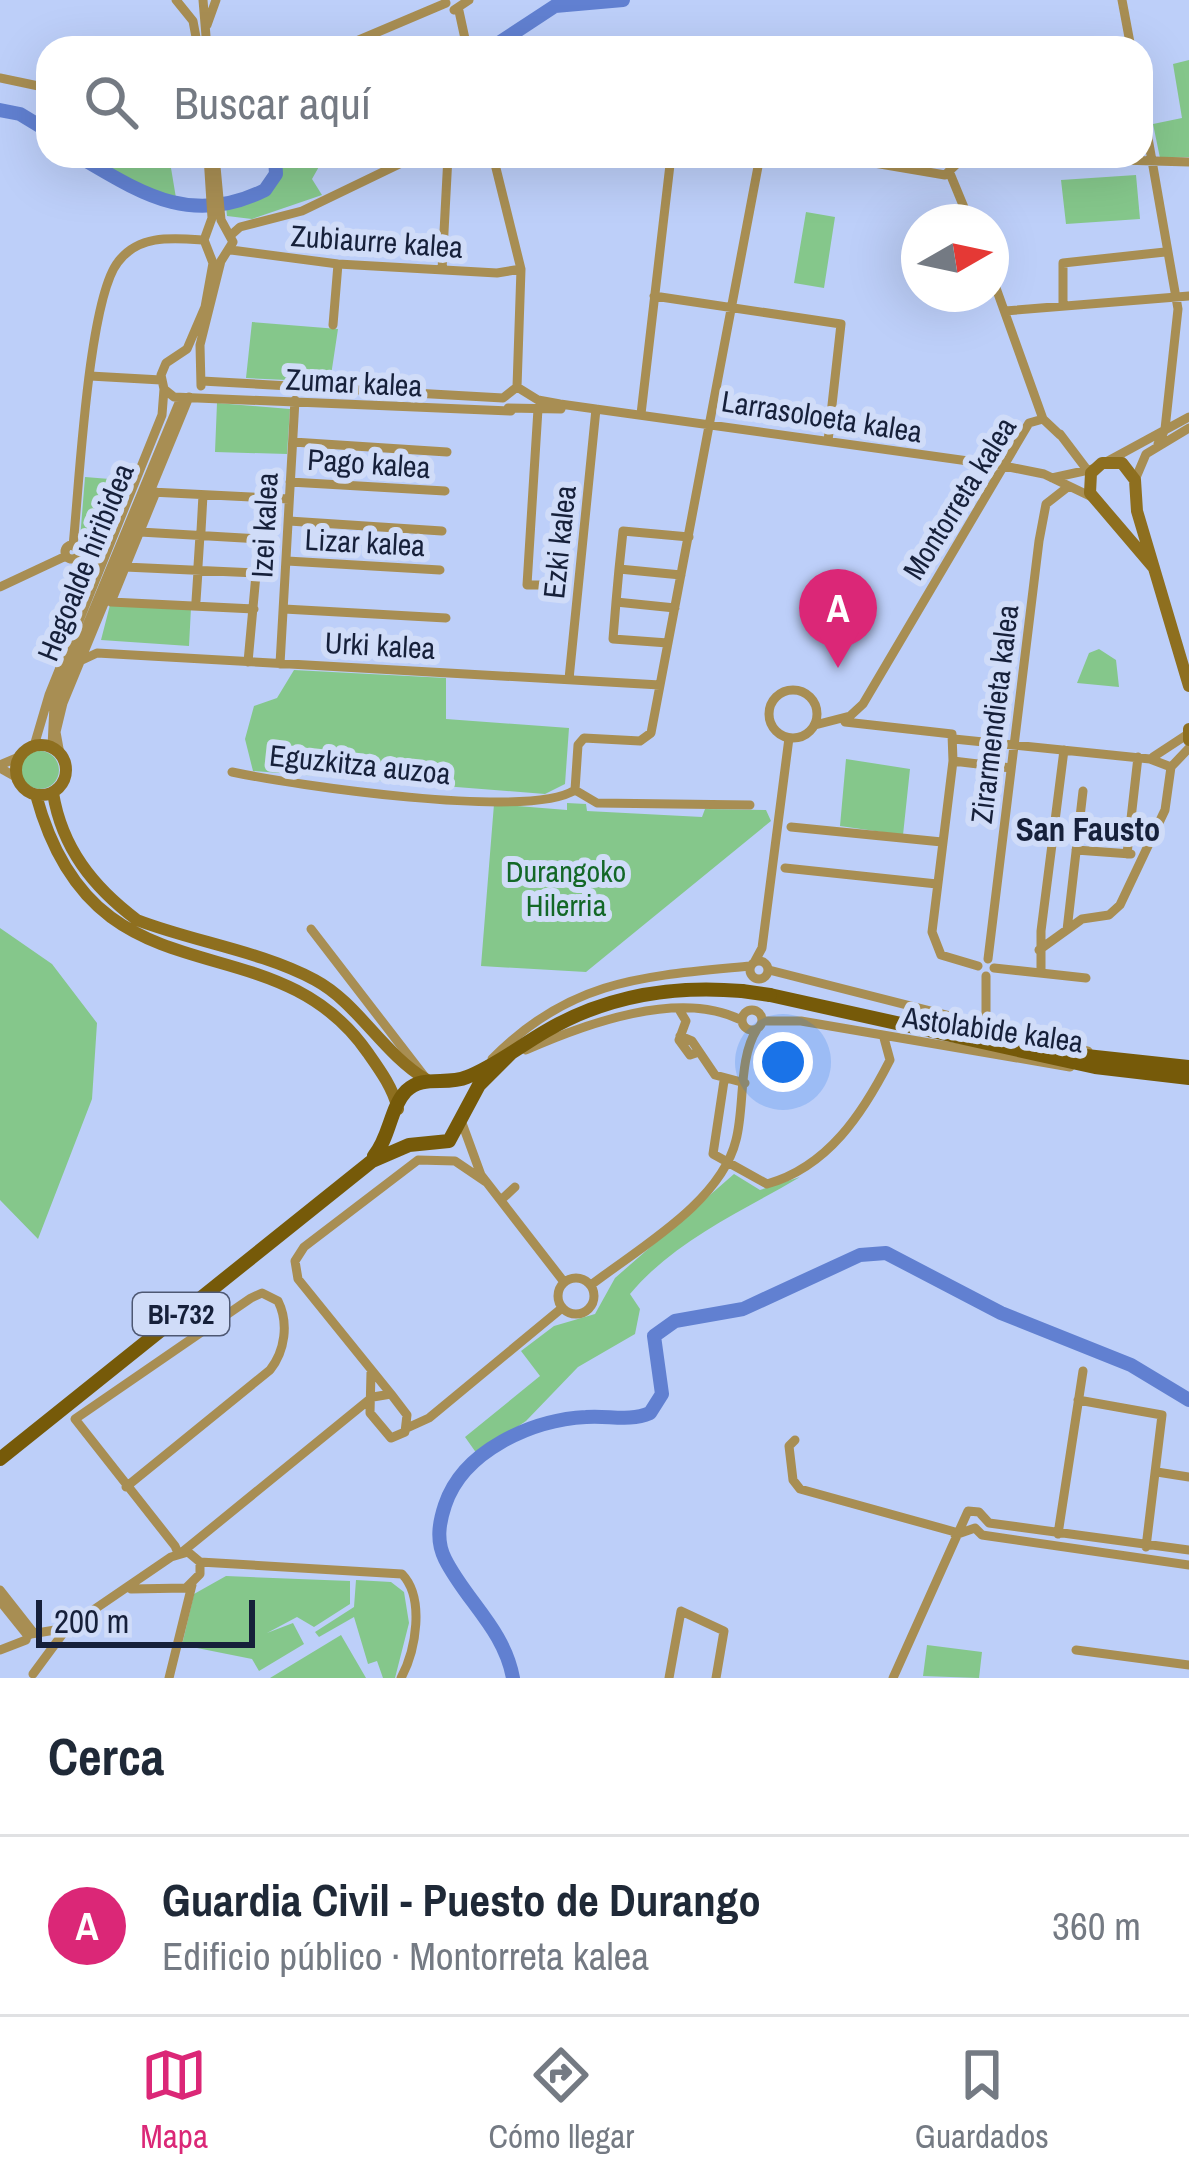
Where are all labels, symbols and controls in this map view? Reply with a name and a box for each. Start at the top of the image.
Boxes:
search box [36,36,1153,168]
icon: search [78,69,144,135]
text: Buscar aquí [174,72,371,133]
north arrow [901,204,1009,312]
street label: Zubiaurre kalea [290,215,465,267]
street label: Zumar kalea [285,358,424,406]
street label: Larrasoloeta kalea [719,380,925,452]
street label: Montorreta kalea [893,409,1025,587]
street label: Pago kalea [306,439,432,487]
street label: Hegoalde hiribidea [27,457,143,666]
street label: Izei kalea [241,471,287,579]
street label: Ezki kalea [533,483,585,601]
street label: Lizar kalea [304,519,426,565]
pin: A [799,569,877,668]
street label: Zirarmendieta kalea [961,602,1027,826]
street label: Urki kalea [324,622,437,668]
street label: Eguzkitza auzoa [267,735,453,793]
district label: San Fausto [1016,807,1160,851]
park label: Durangoko Hilerria [506,851,626,925]
street label: Astolabide kalea [899,996,1086,1062]
your location [753,1032,813,1092]
road number: BI-732 [133,1293,229,1335]
scale bar [36,1594,255,1647]
text: 200 m [54,1599,129,1643]
text: Cerca [48,1722,164,1791]
text: Guardia Civil - Puesto de Durango [162,1869,761,1930]
text: A [75,1900,99,1952]
text: 360 m [1052,1900,1141,1952]
text: Edificio público · Montorreta kalea [162,1930,649,1982]
tab: Mapa [140,2042,208,2158]
tab: Cómo llegar [488,2042,634,2158]
tab: Guardados [915,2042,1049,2158]

